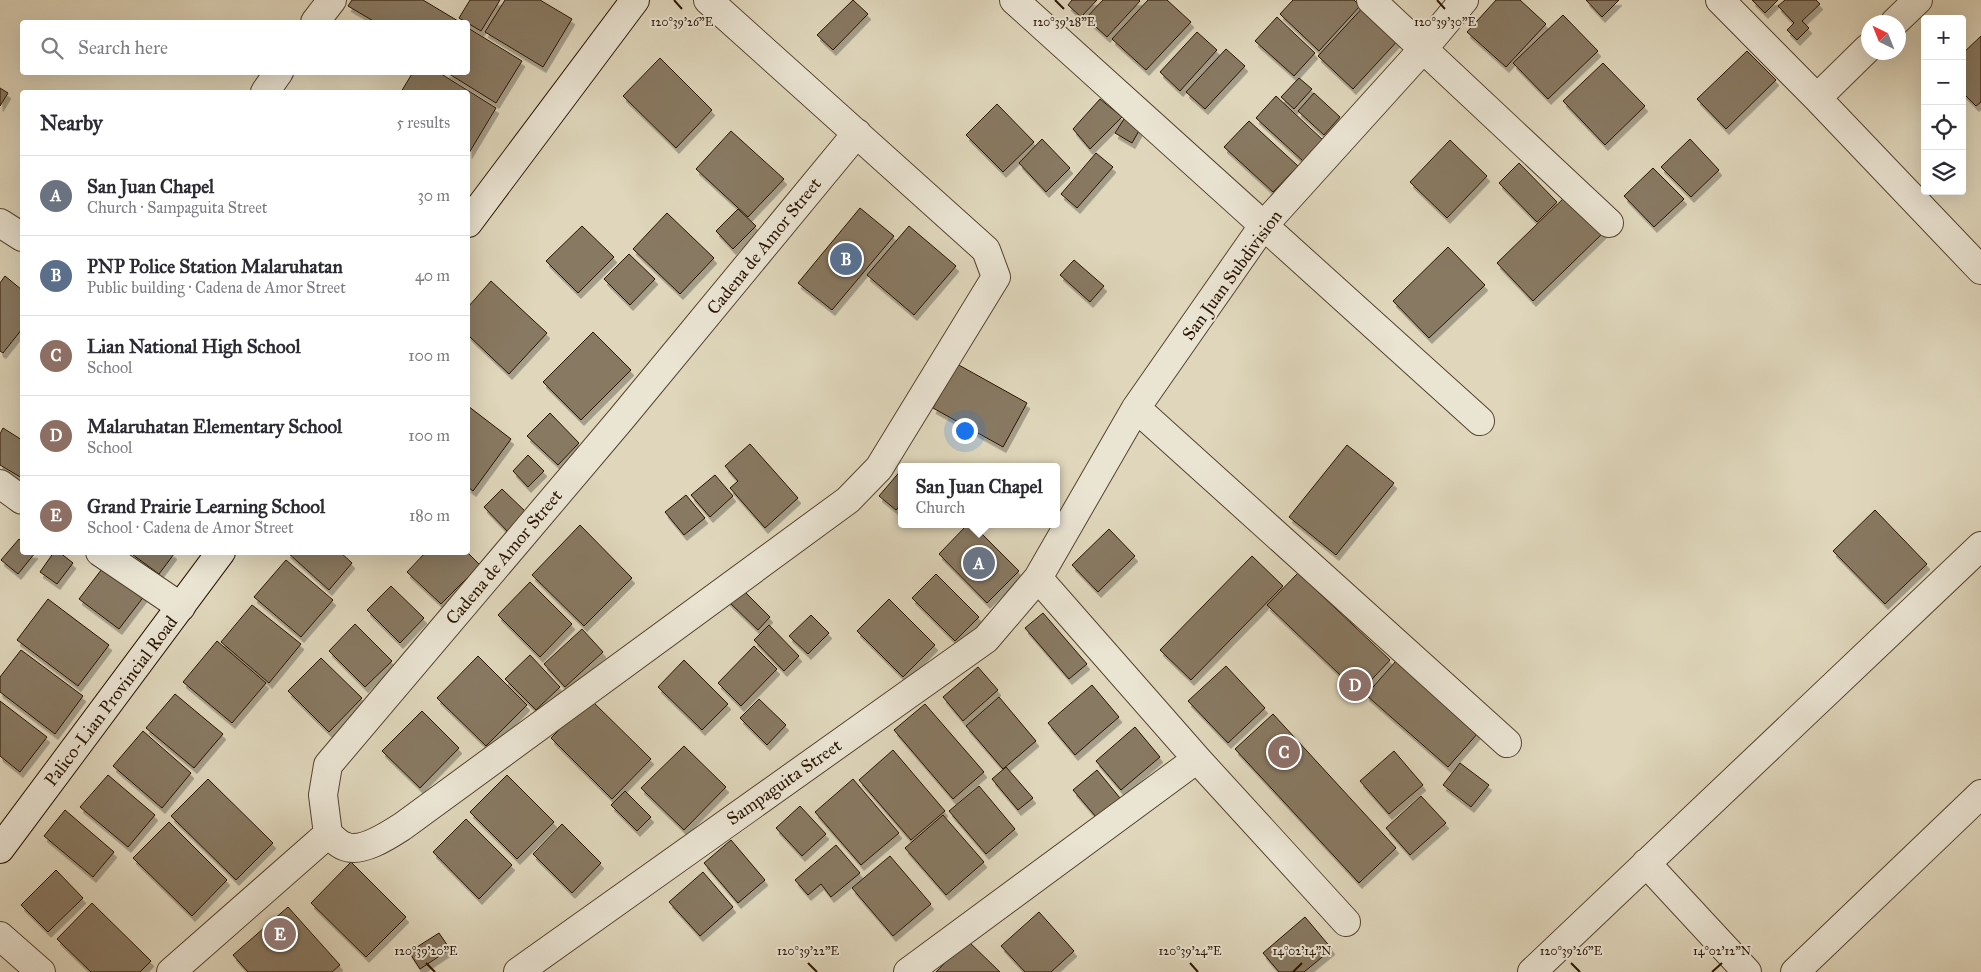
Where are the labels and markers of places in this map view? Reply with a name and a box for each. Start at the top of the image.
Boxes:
pin: B [830,240,862,278]
pin: A [963,544,995,582]
pin: D [1339,666,1371,704]
pin: C [1268,733,1300,771]
pin: E [264,915,296,953]

